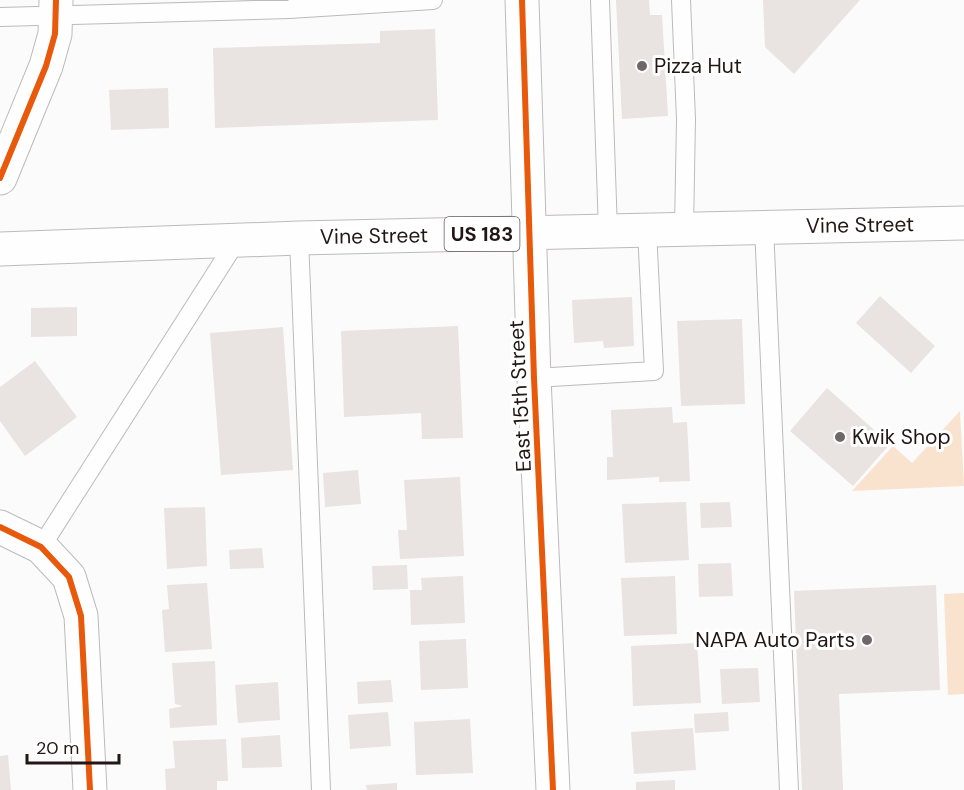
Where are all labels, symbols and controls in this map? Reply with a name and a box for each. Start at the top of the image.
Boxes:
place label: Pizza Hut [654,52,742,80]
marker: Pizza Hut [635,59,649,73]
street label: Vine Street [806,210,914,240]
road number: US 183 [444,217,520,251]
street label: Vine Street [320,221,428,251]
street label: East 15th Street [502,319,538,473]
place label: Kwik Shop [852,423,951,451]
marker: Kwik Shop [833,430,847,444]
place label: NAPA Auto Parts [695,626,855,654]
marker: NAPA Auto Parts [860,633,874,647]
scale bar [27,727,118,765]
text: 20 m [36,736,79,760]

